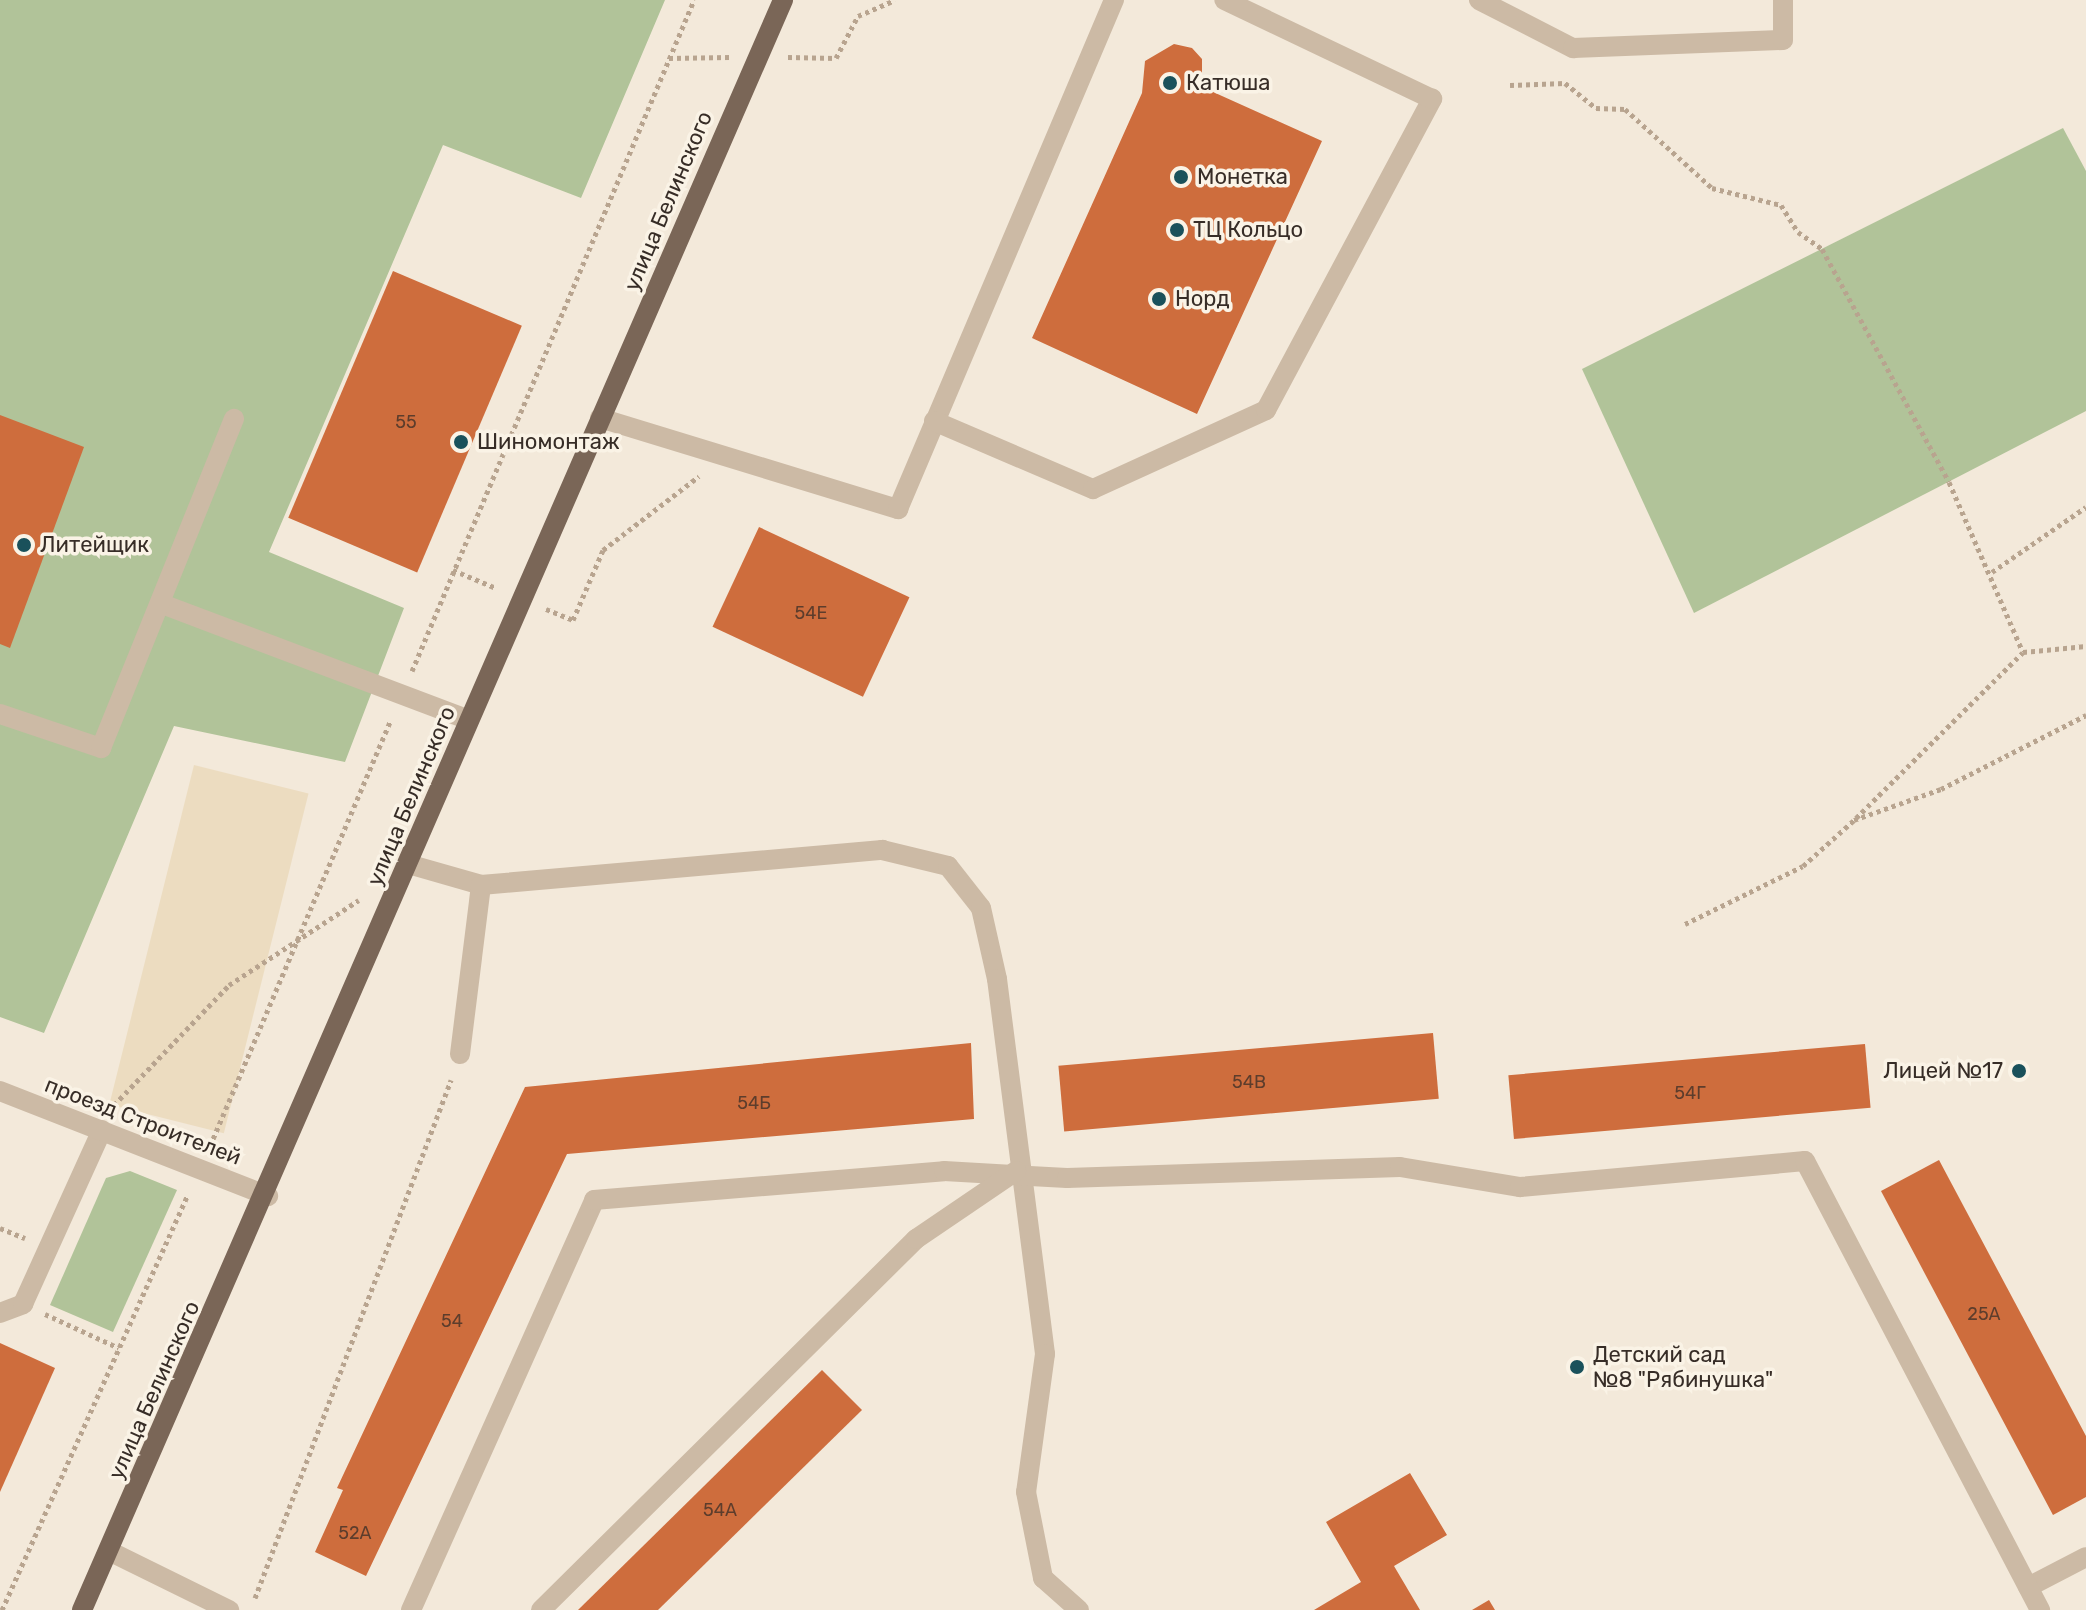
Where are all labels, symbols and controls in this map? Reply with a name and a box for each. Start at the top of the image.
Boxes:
place label: Катюша [1186,70,1270,96]
marker: Катюша [1161,74,1179,92]
street label: улица Белинского [618,107,718,295]
place label: Монетка [1197,164,1288,190]
marker: Монетка [1172,168,1190,186]
place label: ТЦ Кольцо [1193,217,1303,243]
marker: ТЦ Кольцо [1168,221,1186,239]
place label: Норд [1175,286,1230,312]
marker: Норд [1150,290,1168,308]
house number: 55 [395,411,417,433]
place label: Шиномонтаж [477,429,620,455]
marker: Шиномонтаж [452,433,470,451]
place label: Литейщик [40,532,149,558]
marker: Литейщик [15,536,33,554]
house number: 54Е [795,602,827,624]
street label: улица Белинского [361,702,461,890]
place label: Лицей №17 [1883,1058,2003,1084]
marker: Лицей №17 [2010,1062,2028,1080]
street label: проезд Строителей [41,1071,245,1171]
house number: 54В [1232,1071,1266,1093]
house number: 54Г [1674,1082,1706,1104]
house number: 54Б [737,1092,771,1114]
street label: улица Белинского [103,1297,205,1483]
house number: 25А [1967,1303,2001,1325]
house number: 54 [441,1310,463,1332]
place label: Детский сад №8 "Рябинушка" [1593,1341,1773,1392]
marker: Детский сад №8 "Рябинушка" [1568,1358,1586,1376]
house number: 54А [703,1499,737,1521]
house number: 52А [338,1522,372,1544]

